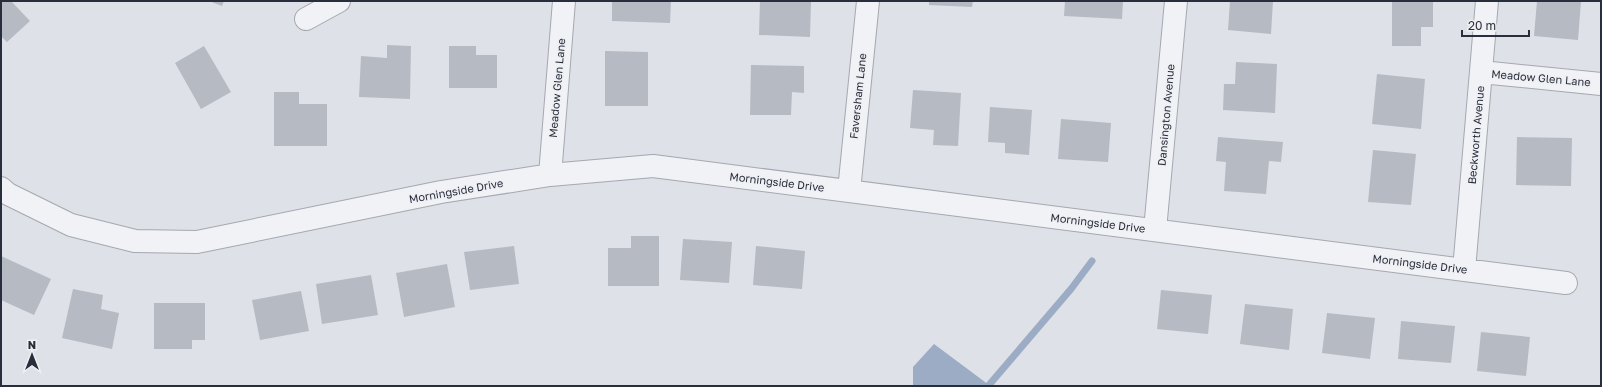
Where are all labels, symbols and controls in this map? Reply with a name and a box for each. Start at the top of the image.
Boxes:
scale bar [1462,12,1529,38]
text: 20 m [1468,18,1496,33]
street label: Meadow Glen Lane [546,38,567,138]
street label: Faversham Lane [847,53,868,139]
street label: Dansington Avenue [1155,63,1176,167]
street label: Meadow Glen Lane [1491,67,1591,88]
street label: Beckworth Avenue [1465,85,1486,185]
street label: Morningside Drive [729,169,825,194]
street label: Morningside Drive [408,176,504,205]
street label: Morningside Drive [1050,210,1146,235]
street label: Morningside Drive [1372,251,1468,276]
north arrow [12,335,52,375]
text: N [28,338,36,351]

